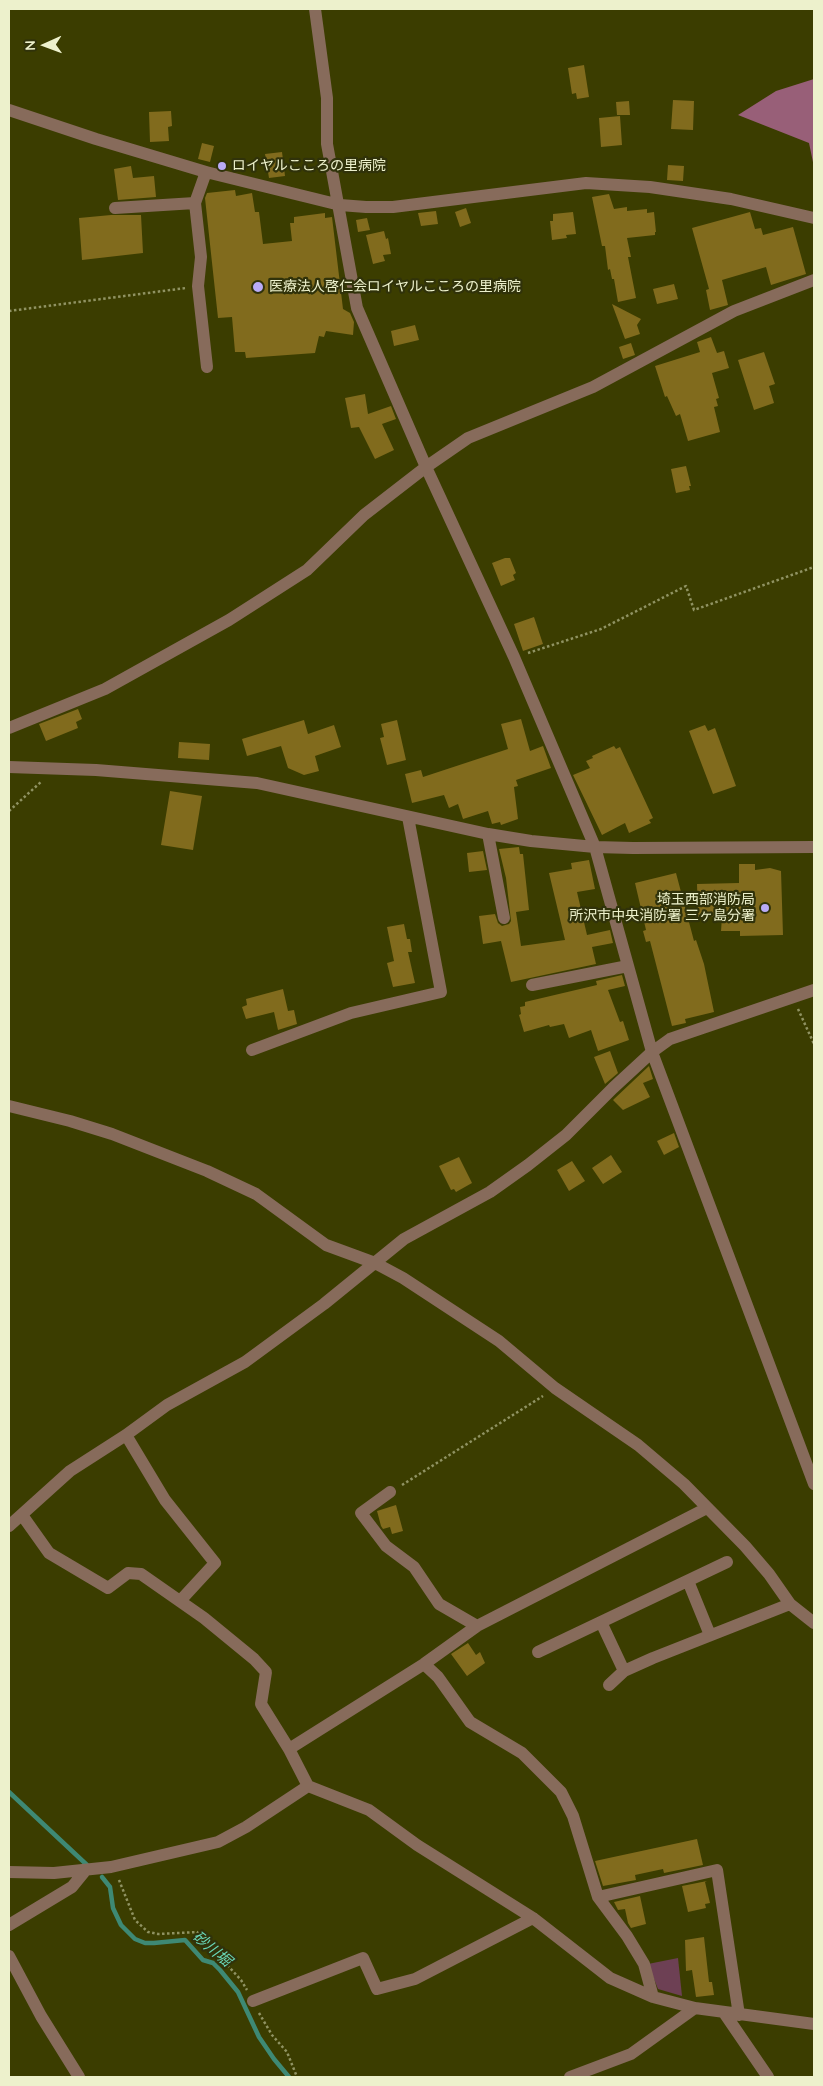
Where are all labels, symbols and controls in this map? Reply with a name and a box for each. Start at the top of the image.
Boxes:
north arrow [20,20,70,70]
text: N [21,40,39,51]
place label: ロイヤルこころの里病院 [232,158,386,174]
marker: ロイヤルこころの里病院 [216,160,228,172]
place label: 医療法人啓仁会ロイヤルこころの里病院 [269,279,521,295]
marker: 医療法人啓仁会ロイヤルこころの里病院 [251,280,265,294]
place label: 埼玉西部消防局 所沢市中央消防署 三ヶ島分署 [569,892,755,924]
marker: 埼玉西部消防局 所沢市中央消防署 三ヶ島分署 [759,902,771,914]
water label: 砂川堀 [189,1928,235,1970]

